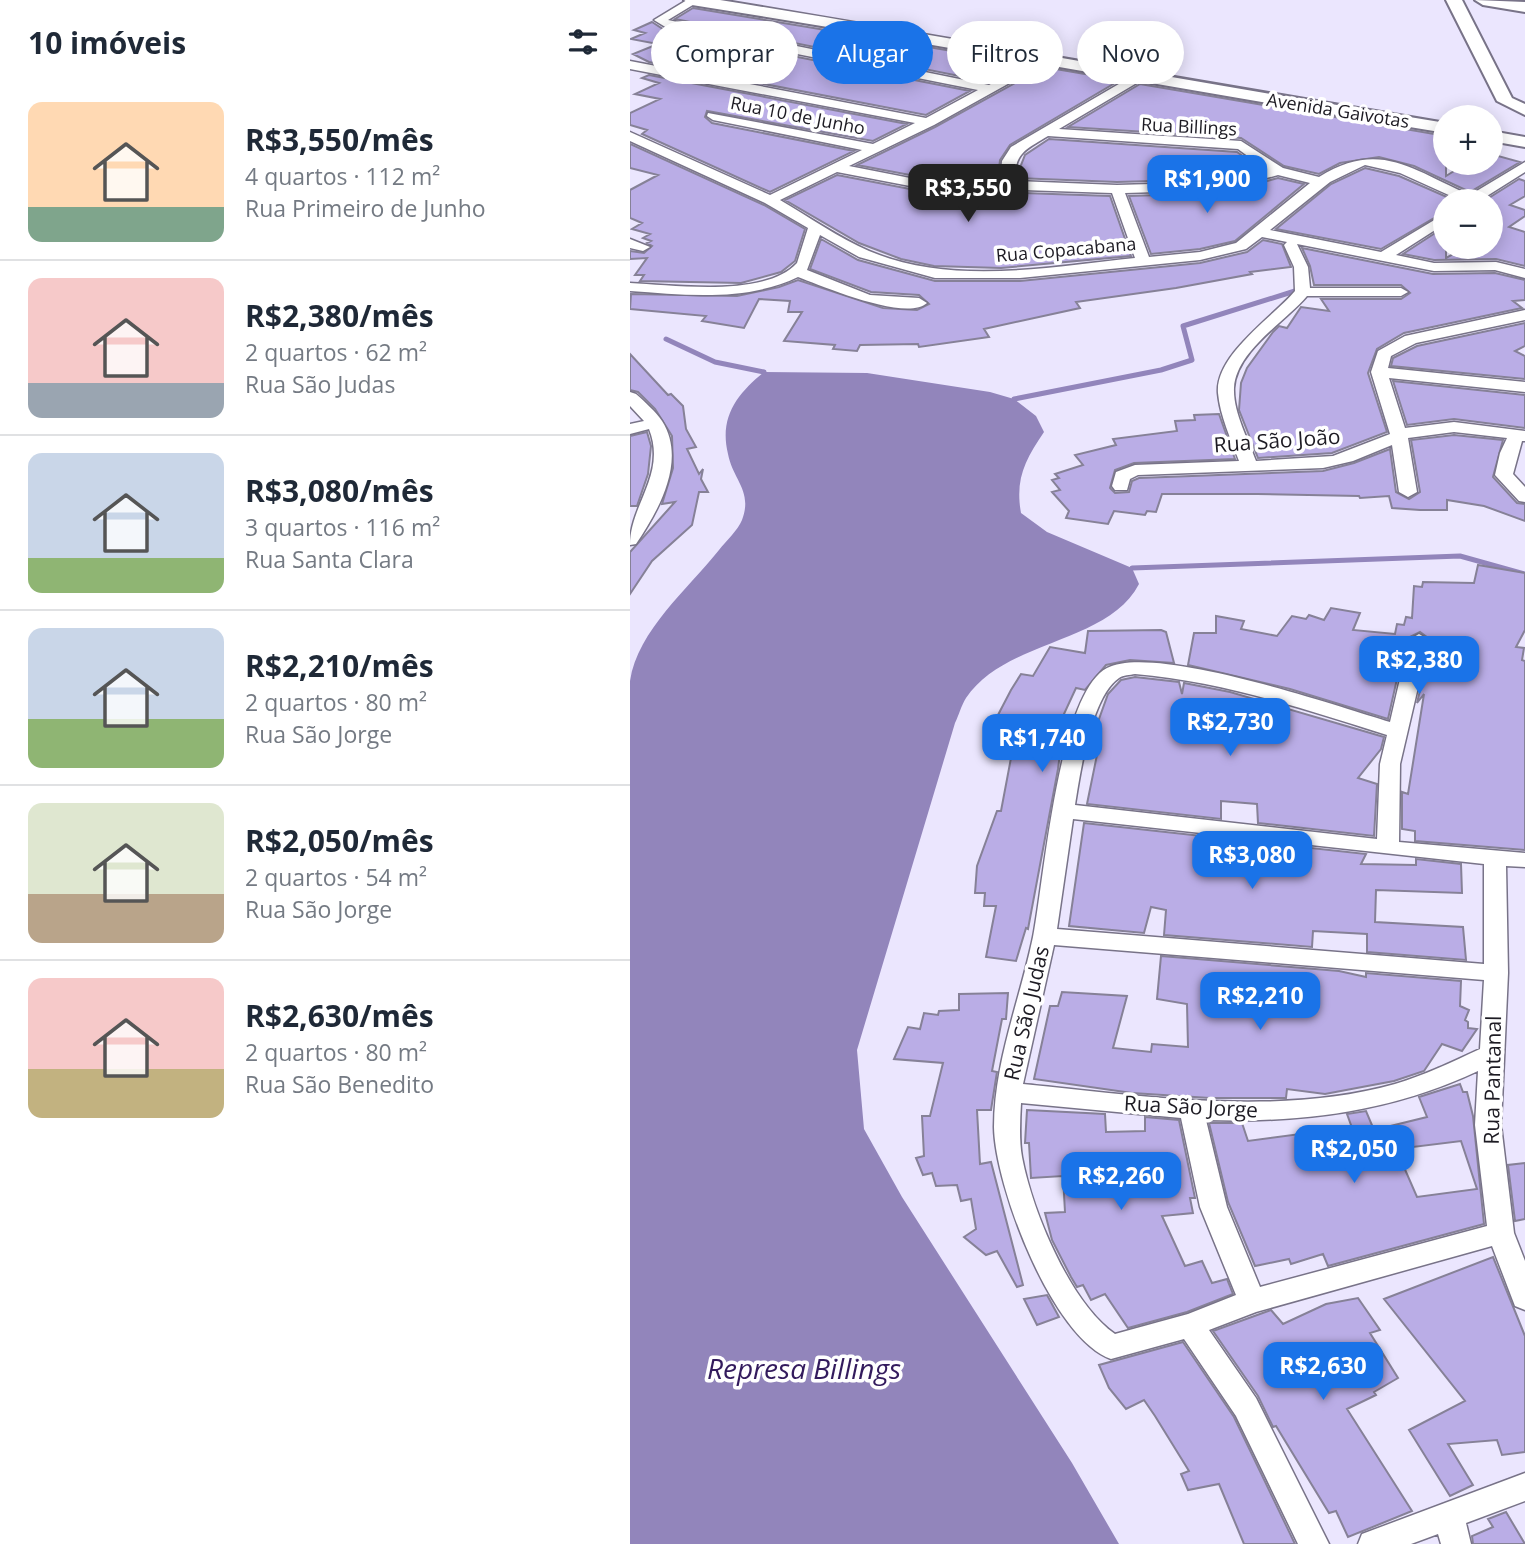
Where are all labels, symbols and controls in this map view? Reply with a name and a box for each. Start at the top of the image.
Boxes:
chip: Comprar [651,21,798,84]
chip: Alugar [812,21,933,84]
chip: Filtros [947,21,1063,84]
chip: Novo [1077,21,1184,84]
text: 10 imóveis [28,22,186,63]
icon: filters [564,23,602,61]
street label: Avenida Gaivotas [1265,87,1411,133]
street label: Rua 10 de Junho [729,90,867,140]
map controls [1433,105,1503,259]
button: + [1433,105,1503,175]
street label: Rua Billings [1140,112,1238,140]
text: R$3,550/mês [245,119,434,160]
icon: home [84,130,168,214]
pin: R$1,900 [1142,156,1272,215]
text: 4 quartos · 112 m² [245,160,440,192]
text: R$1,900 [1163,162,1251,194]
pin: R$3,550 [903,164,1033,224]
text: R$3,550 [924,171,1012,203]
button: − [1433,189,1503,259]
text: Rua Primeiro de Junho [245,192,486,224]
street label: Rua Copacabana [995,231,1137,267]
text: R$2,380/mês [245,295,434,336]
icon: home [84,306,168,390]
text: 2 quartos · 62 m² [245,336,427,368]
text: Rua São Judas [245,368,395,400]
street label: Rua São João [1213,422,1341,458]
text: R$3,080/mês [245,470,434,511]
icon: home [84,481,168,565]
text: 3 quartos · 116 m² [245,511,440,543]
text: Rua Santa Clara [245,543,414,575]
pin: R$2,380 [1354,636,1484,696]
text: R$2,380 [1375,643,1463,675]
text: R$2,210/mês [245,645,434,686]
icon: home [84,656,168,740]
text: 2 quartos · 80 m² [245,686,427,718]
pin: R$2,730 [1165,698,1295,758]
text: R$2,730 [1186,705,1274,737]
pin: R$1,740 [977,714,1107,774]
text: Rua São Jorge [245,718,392,750]
text: R$1,740 [998,721,1086,753]
text: R$2,050/mês [245,820,434,861]
icon: home [84,831,168,915]
pin: R$3,080 [1187,832,1317,891]
text: R$3,080 [1208,838,1296,870]
text: 2 quartos · 54 m² [245,861,427,893]
text: Rua São Jorge [245,893,392,925]
street label: Rua São Judas [997,943,1055,1083]
pin: R$2,210 [1195,972,1325,1032]
text: R$2,210 [1216,979,1304,1011]
text: R$2,630/mês [245,995,434,1036]
icon: home [84,1006,168,1090]
street label: Rua Pantanal [1477,1015,1507,1145]
text: 2 quartos · 80 m² [245,1036,427,1068]
text: Rua São Benedito [245,1068,434,1100]
street label: Rua São Jorge [1123,1089,1259,1123]
pin: R$2,050 [1289,1126,1419,1185]
text: R$2,050 [1310,1132,1398,1164]
pin: R$2,260 [1056,1152,1186,1212]
text: R$2,260 [1077,1159,1165,1191]
pin: R$2,630 [1258,1342,1388,1402]
water label: Represa Billings [707,1349,901,1387]
text: R$2,630 [1279,1349,1367,1381]

